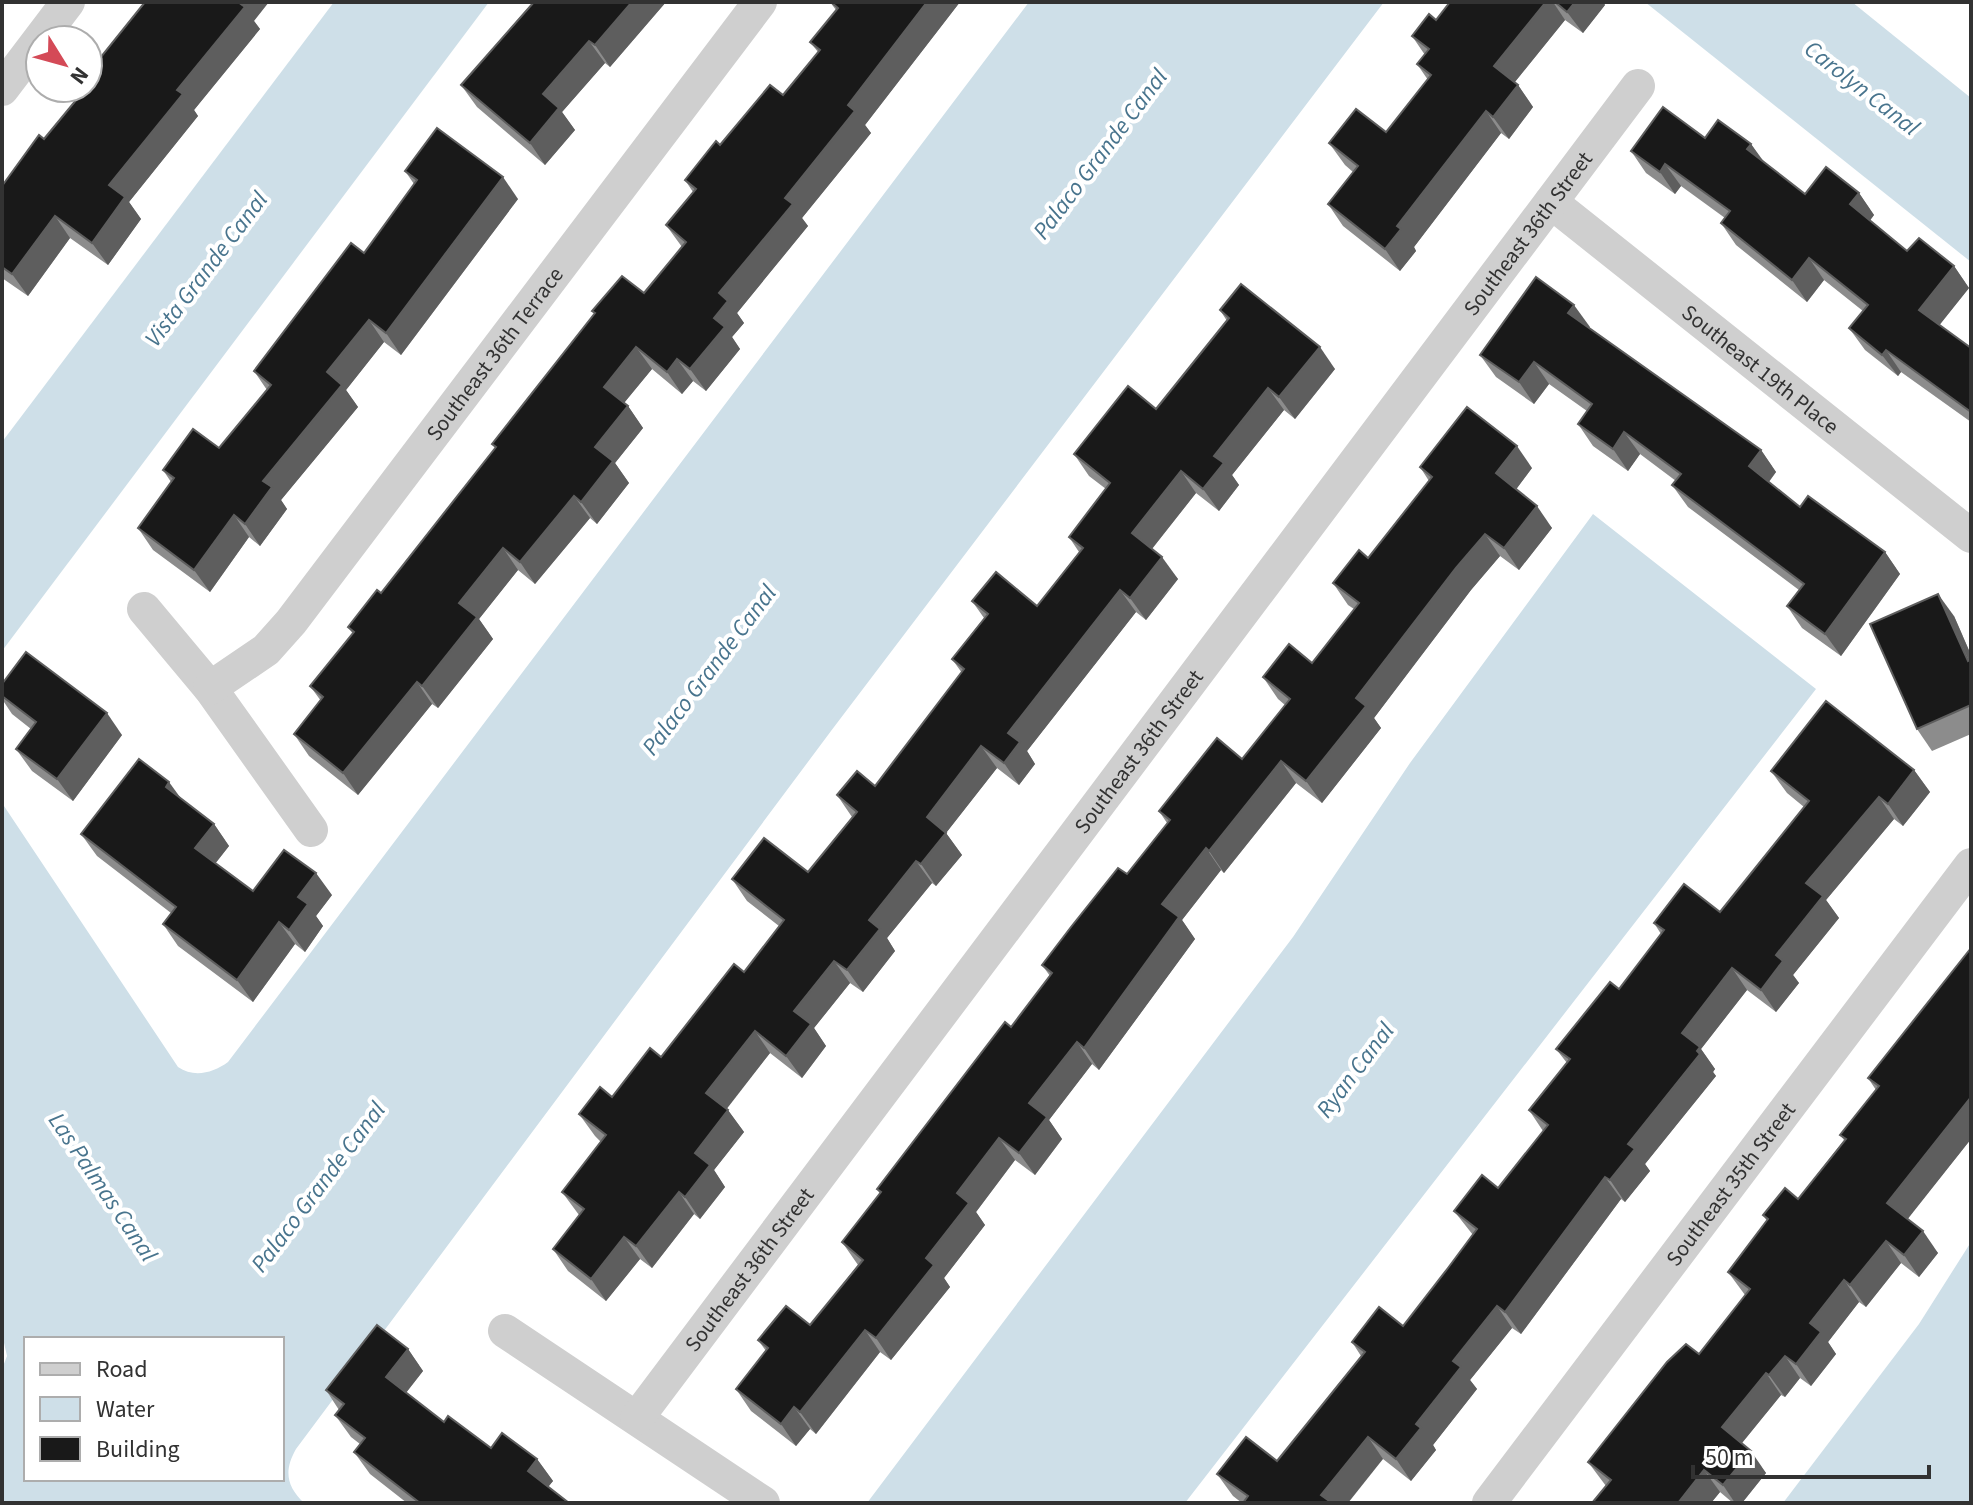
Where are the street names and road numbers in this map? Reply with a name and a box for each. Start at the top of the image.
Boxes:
street label: Southeast 36th Street [1456,145,1601,323]
street label: Southeast 36th Terrace [419,260,571,448]
street label: Southeast 19th Place [1675,297,1846,442]
street label: Southeast 36th Street [1067,663,1212,841]
street label: Southeast 35th Street [1658,1095,1804,1273]
street label: Southeast 36th Street [677,1181,822,1359]

